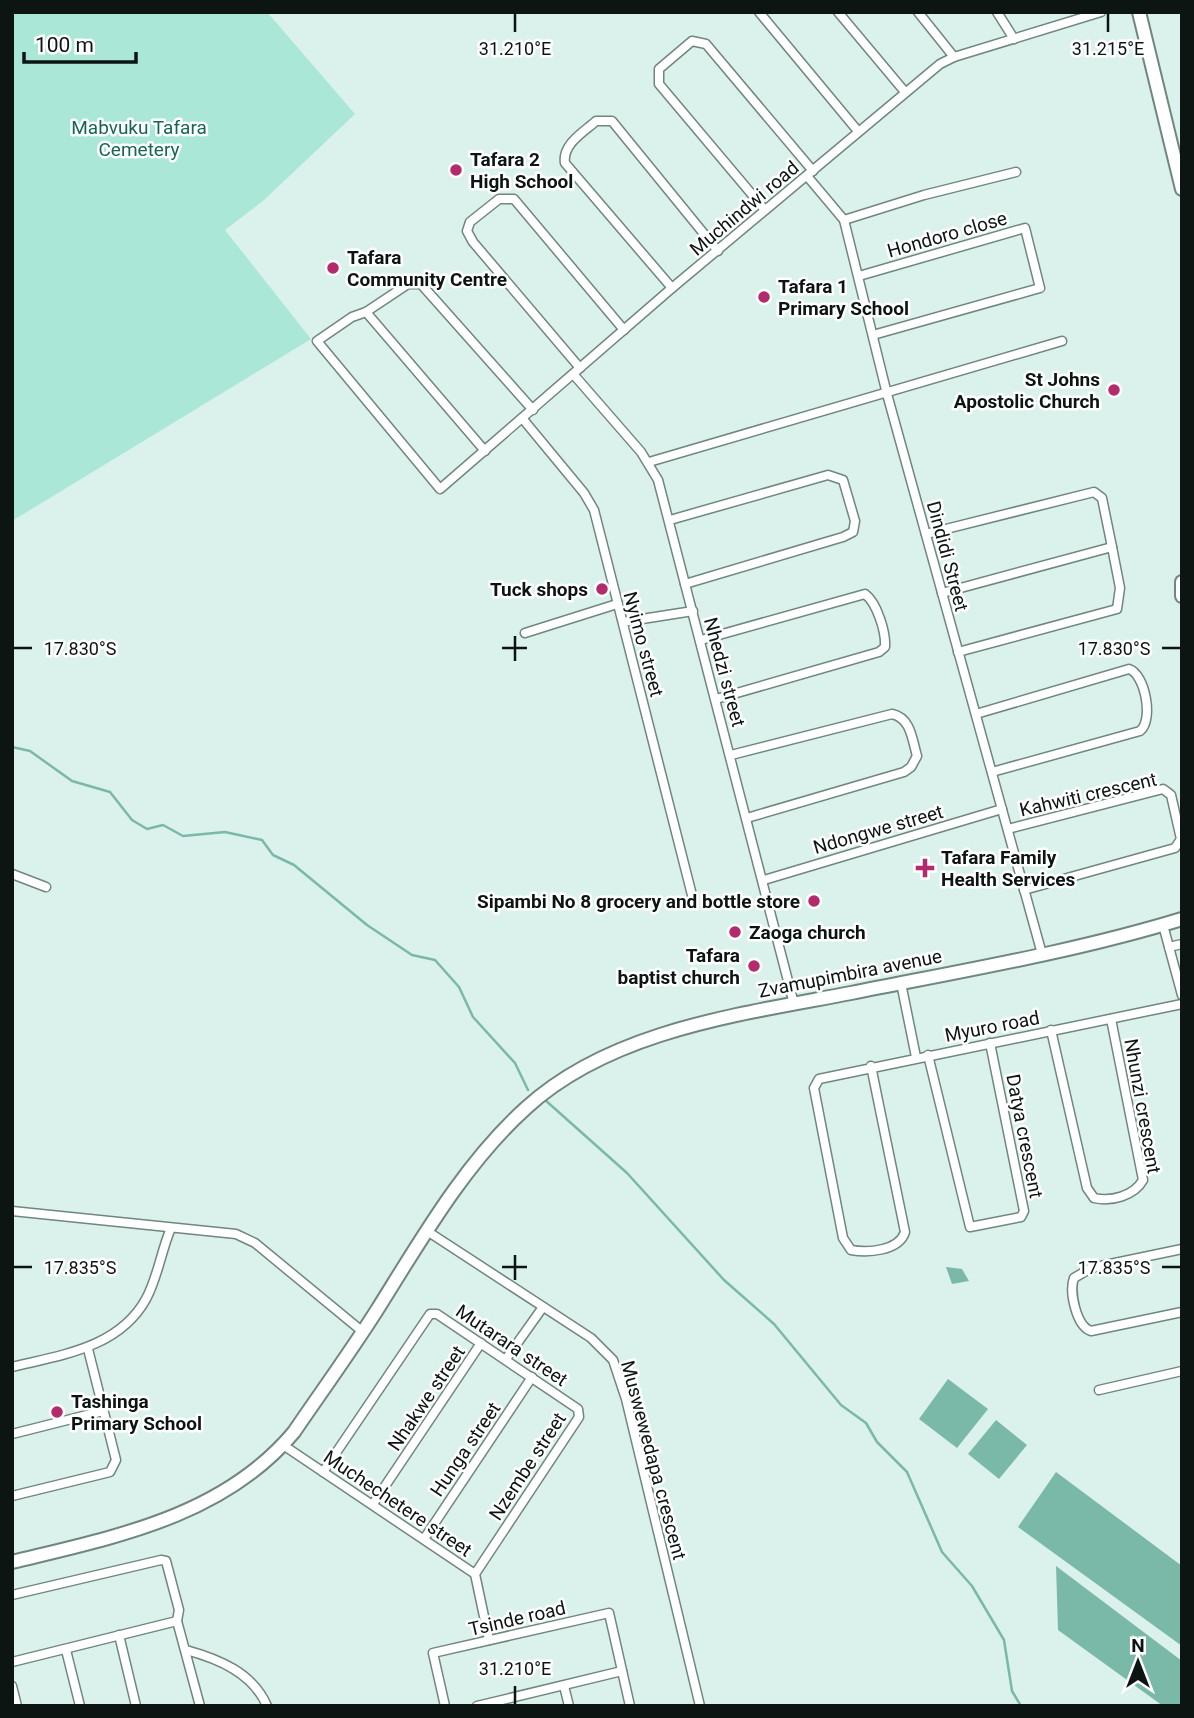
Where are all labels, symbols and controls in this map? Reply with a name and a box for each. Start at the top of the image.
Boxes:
scale bar [24,21,136,65]
text: 100 m [35,33,94,57]
text: 31.210°E [479,38,551,59]
text: 31.215°E [1072,38,1144,59]
park label: Mabvuku Tafara Cemetery [71,116,207,161]
place label: Tafara 2 High School [470,148,573,193]
street label: Muchindwi road [685,156,803,261]
marker: Tafara 2 High School [448,162,464,178]
street label: Hondoro close [885,206,1010,263]
place label: Tafara Community Centre [347,246,507,291]
marker: Tafara Community Centre [325,260,341,276]
place label: Tafara 1 Primary School [778,275,909,320]
marker: Tafara 1 Primary School [756,289,772,305]
place label: St Johns Apostolic Church [954,368,1100,413]
marker: St Johns Apostolic Church [1106,382,1122,398]
street label: Dindidi Street [922,499,973,614]
place label: Tuck shops [490,578,588,601]
marker: Tuck shops [594,581,610,597]
street label: Nyimo street [618,589,669,699]
street label: Nhedzi street [699,615,750,729]
text: 17.830°S [44,638,117,659]
text: 17.830°S [1078,638,1151,659]
street label: Kahwiti crescent [1017,768,1159,821]
street label: Ndongwe street [811,800,946,859]
place label: Tafara Family Health Services [941,846,1076,891]
marker: Tafara Family Health Services [915,858,935,878]
place label: Sipambi No 8 grocery and bottle store [477,890,800,913]
marker: Sipambi No 8 grocery and bottle store [806,893,822,909]
place label: Zaoga church [749,921,866,944]
marker: Zaoga church [727,924,743,940]
place label: Tafara baptist church [618,944,740,989]
street label: Zvamupimbira avenue [756,944,944,1003]
marker: Tafara baptist church [746,958,762,974]
street label: Myuro road [943,1006,1041,1047]
street label: Nhunzi crescent [1119,1037,1166,1175]
street label: Datya crescent [1001,1072,1048,1200]
text: 17.835°S [44,1257,117,1278]
text: 17.835°S [1078,1257,1151,1278]
street label: Mutarara street [451,1300,572,1391]
street label: Nhakwe street [383,1341,470,1455]
street label: Muswewedapa crescent [616,1358,691,1562]
place label: Tashinga Primary School [71,1390,202,1435]
street label: Hunga street [425,1398,505,1501]
marker: Tashinga Primary School [49,1404,65,1420]
street label: Nzembe street [484,1408,571,1524]
street label: Muchechetere street [319,1445,476,1562]
street label: Tsinde road [466,1596,568,1641]
north arrow [1103,1627,1173,1697]
text: N [1131,1634,1145,1657]
text: 31.210°E [479,1658,551,1679]

